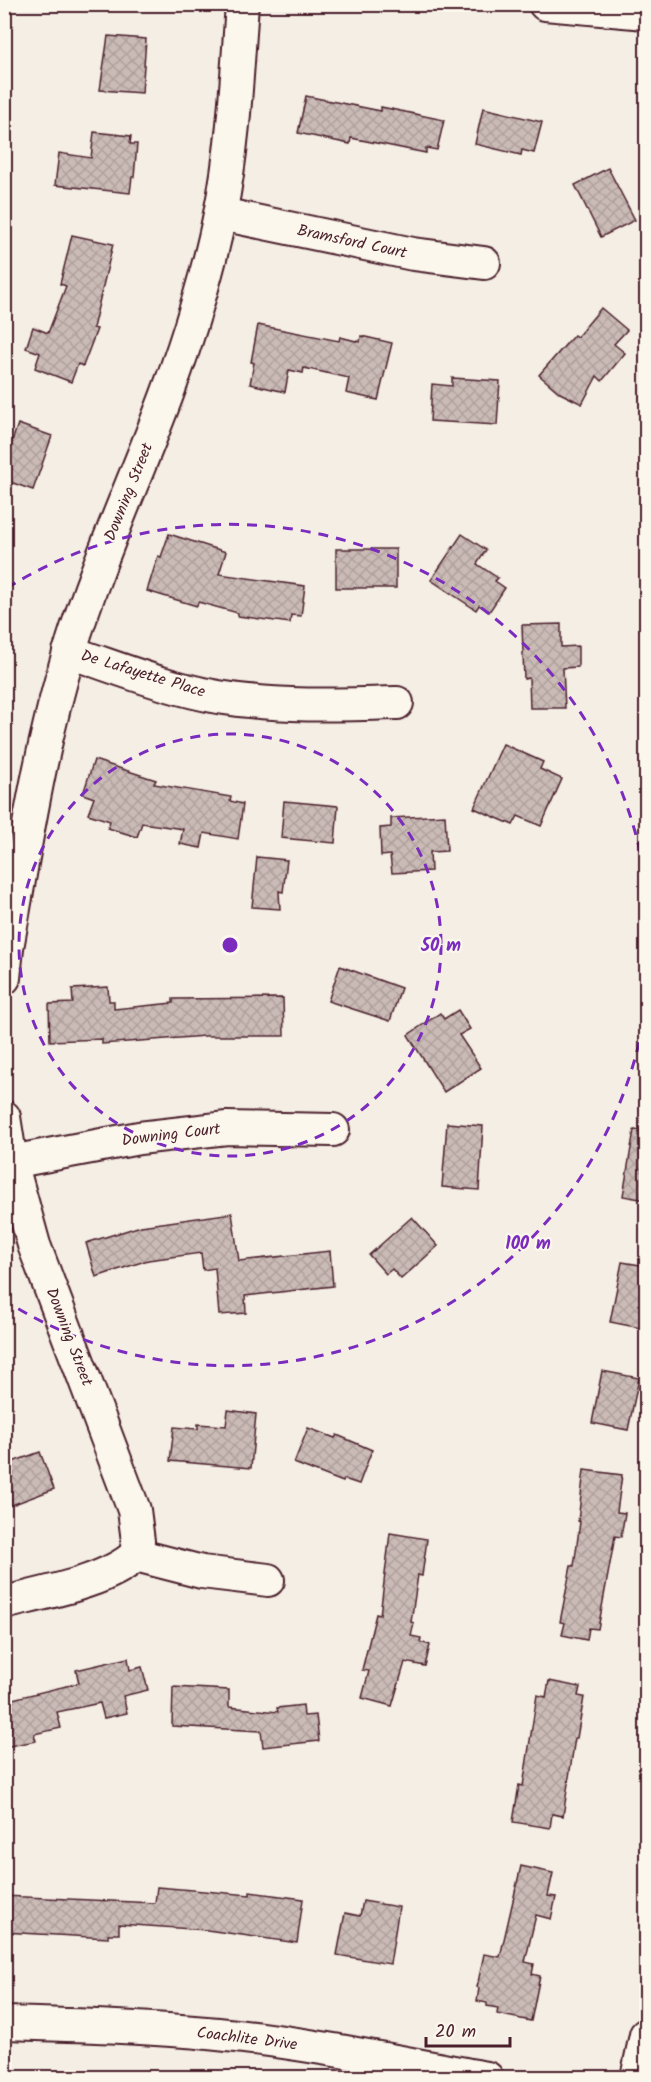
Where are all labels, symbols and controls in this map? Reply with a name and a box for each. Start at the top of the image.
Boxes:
street label: Bramsford Court [295,218,410,266]
street label: Downing Street [98,438,160,545]
street label: De Lafayette Place [78,643,208,705]
text: 50 m [420,932,461,961]
centre of rings [220,935,240,955]
street label: Downing Court [120,1116,223,1153]
text: 100 m [505,1230,551,1259]
street label: Downing Street [39,1284,100,1391]
scale bar [426,2010,510,2048]
text: 20 m [435,2018,476,2047]
street label: Coachlite Drive [195,2020,299,2058]

